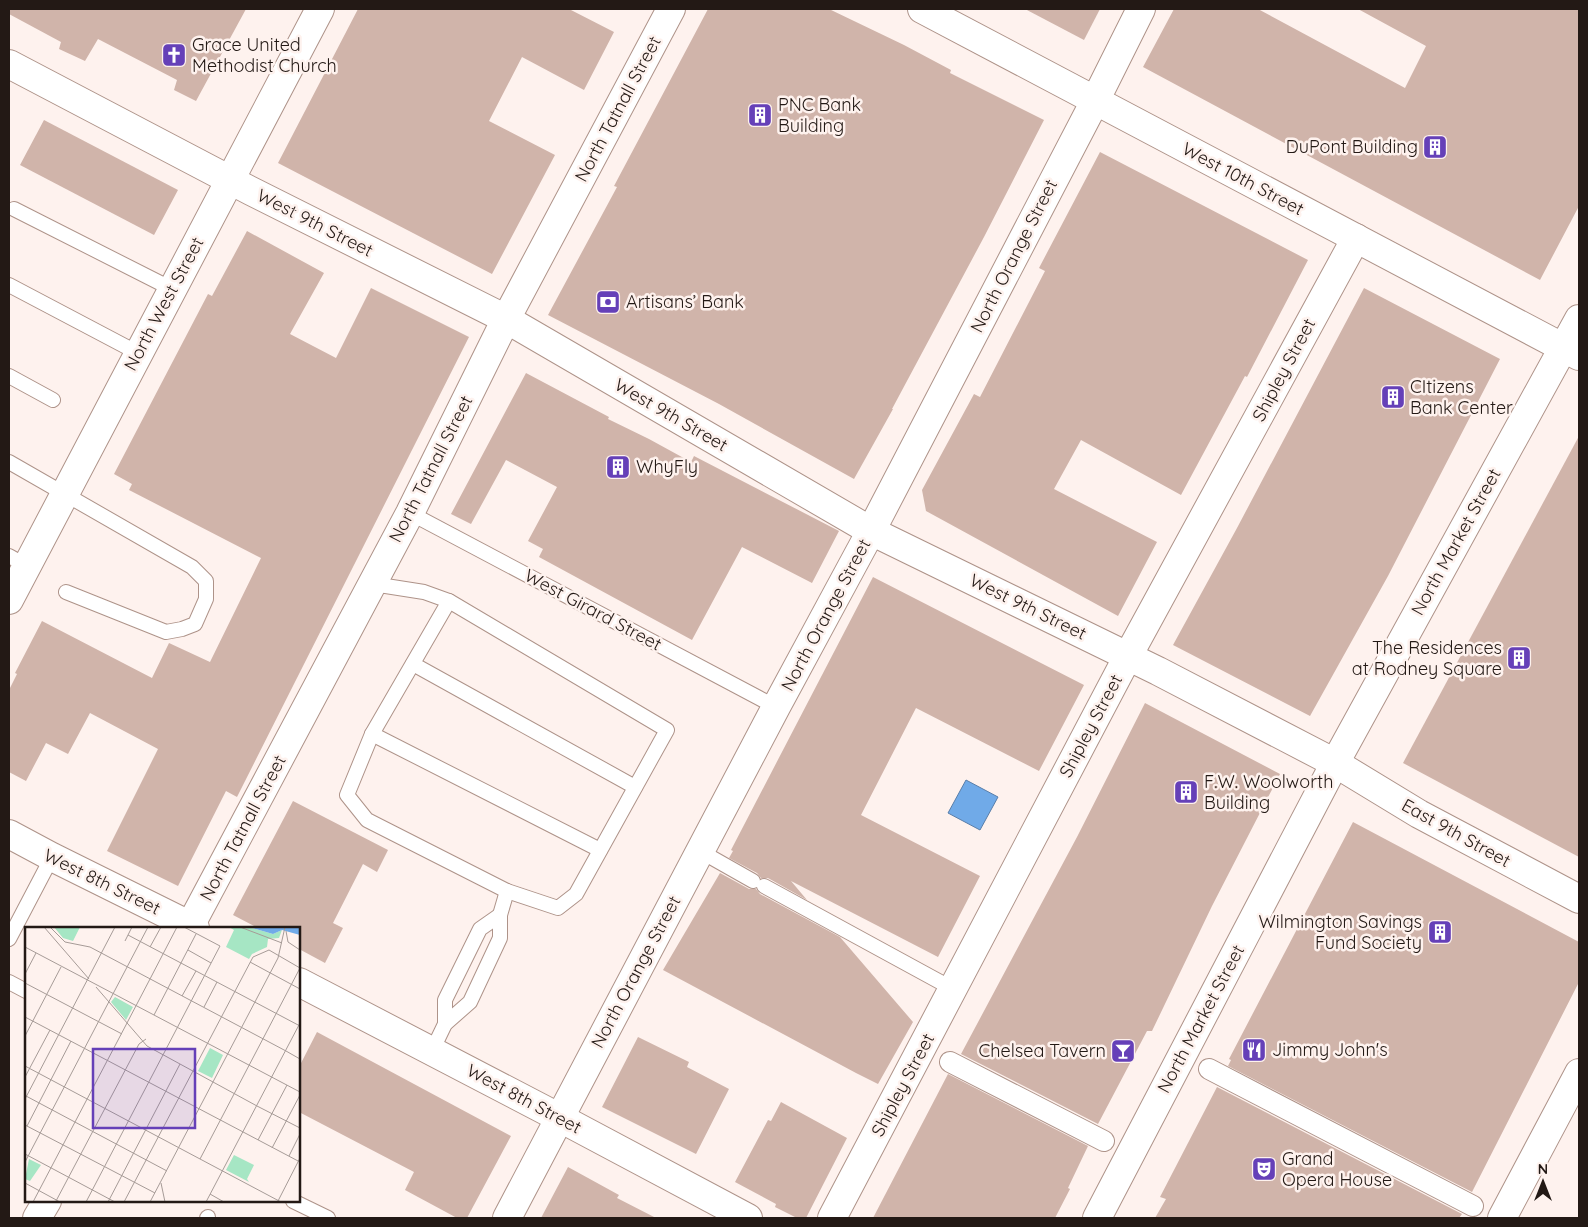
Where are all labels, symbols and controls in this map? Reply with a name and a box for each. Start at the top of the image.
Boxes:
street label: North Tatnall Street [569,32,666,186]
place label: Grace United Methodist Church [192,33,337,77]
church icon: Grace United Methodist Church [161,42,187,68]
place label: PNC Bank Building [778,93,861,137]
building icon: PNC Bank Building [747,102,773,128]
building icon: DuPont Building [1422,134,1448,160]
place label: DuPont Building [1286,135,1418,158]
street label: West 10th Street [1178,137,1308,220]
street label: North Orange Street [965,175,1062,336]
street label: West 9th Street [253,183,377,262]
street label: North West Street [119,233,208,375]
bank icon: Artisans’ Bank [595,289,621,315]
place label: Artisans’ Bank [626,290,744,313]
street label: Shipley Street [1247,314,1320,425]
street label: West 9th Street [610,373,732,456]
place label: CItizens Bank Center [1410,375,1513,419]
building icon: CItizens Bank Center [1380,384,1406,410]
street label: North Tatnall Street [384,391,478,546]
building icon: WhyFly [605,454,631,480]
place label: WhyFly [636,455,698,478]
street label: North Market Street [1406,464,1505,619]
street label: North Orange Street [776,535,875,695]
street label: West Girard Street [521,564,666,655]
street label: West 9th Street [966,568,1090,645]
place label: The Residences at Rodney Square [1352,636,1502,680]
building icon: The Residences at Rodney Square [1506,645,1532,671]
street label: Shipley Street [1054,670,1127,781]
street label: North Tatnall Street [194,751,291,905]
place label: F.W. Woolworth Building [1204,770,1333,814]
building icon: F.W. Woolworth Building [1173,779,1199,805]
street label: East 9th Street [1398,793,1515,872]
street label: West 8th Street [40,843,164,920]
street label: North Orange Street [586,892,685,1052]
place label: Wilmington Savings Fund Society [1258,910,1422,954]
building icon: Wilmington Savings Fund Society [1427,919,1453,945]
inset map [25,927,300,1202]
street label: North Market Street [1152,941,1249,1097]
street label: Shipley Street [866,1029,939,1140]
restaurant icon: Jimmy John's [1241,1037,1267,1063]
bar icon: Chelsea Tavern [1110,1038,1136,1064]
place label: Jimmy John's [1272,1038,1388,1061]
place label: Chelsea Tavern [979,1039,1106,1062]
street label: West 8th Street [463,1059,586,1139]
place label: Grand Opera House [1282,1147,1392,1191]
theatre icon: Grand Opera House [1251,1156,1277,1182]
north arrow [1518,1157,1568,1207]
text: N [1538,1160,1548,1178]

